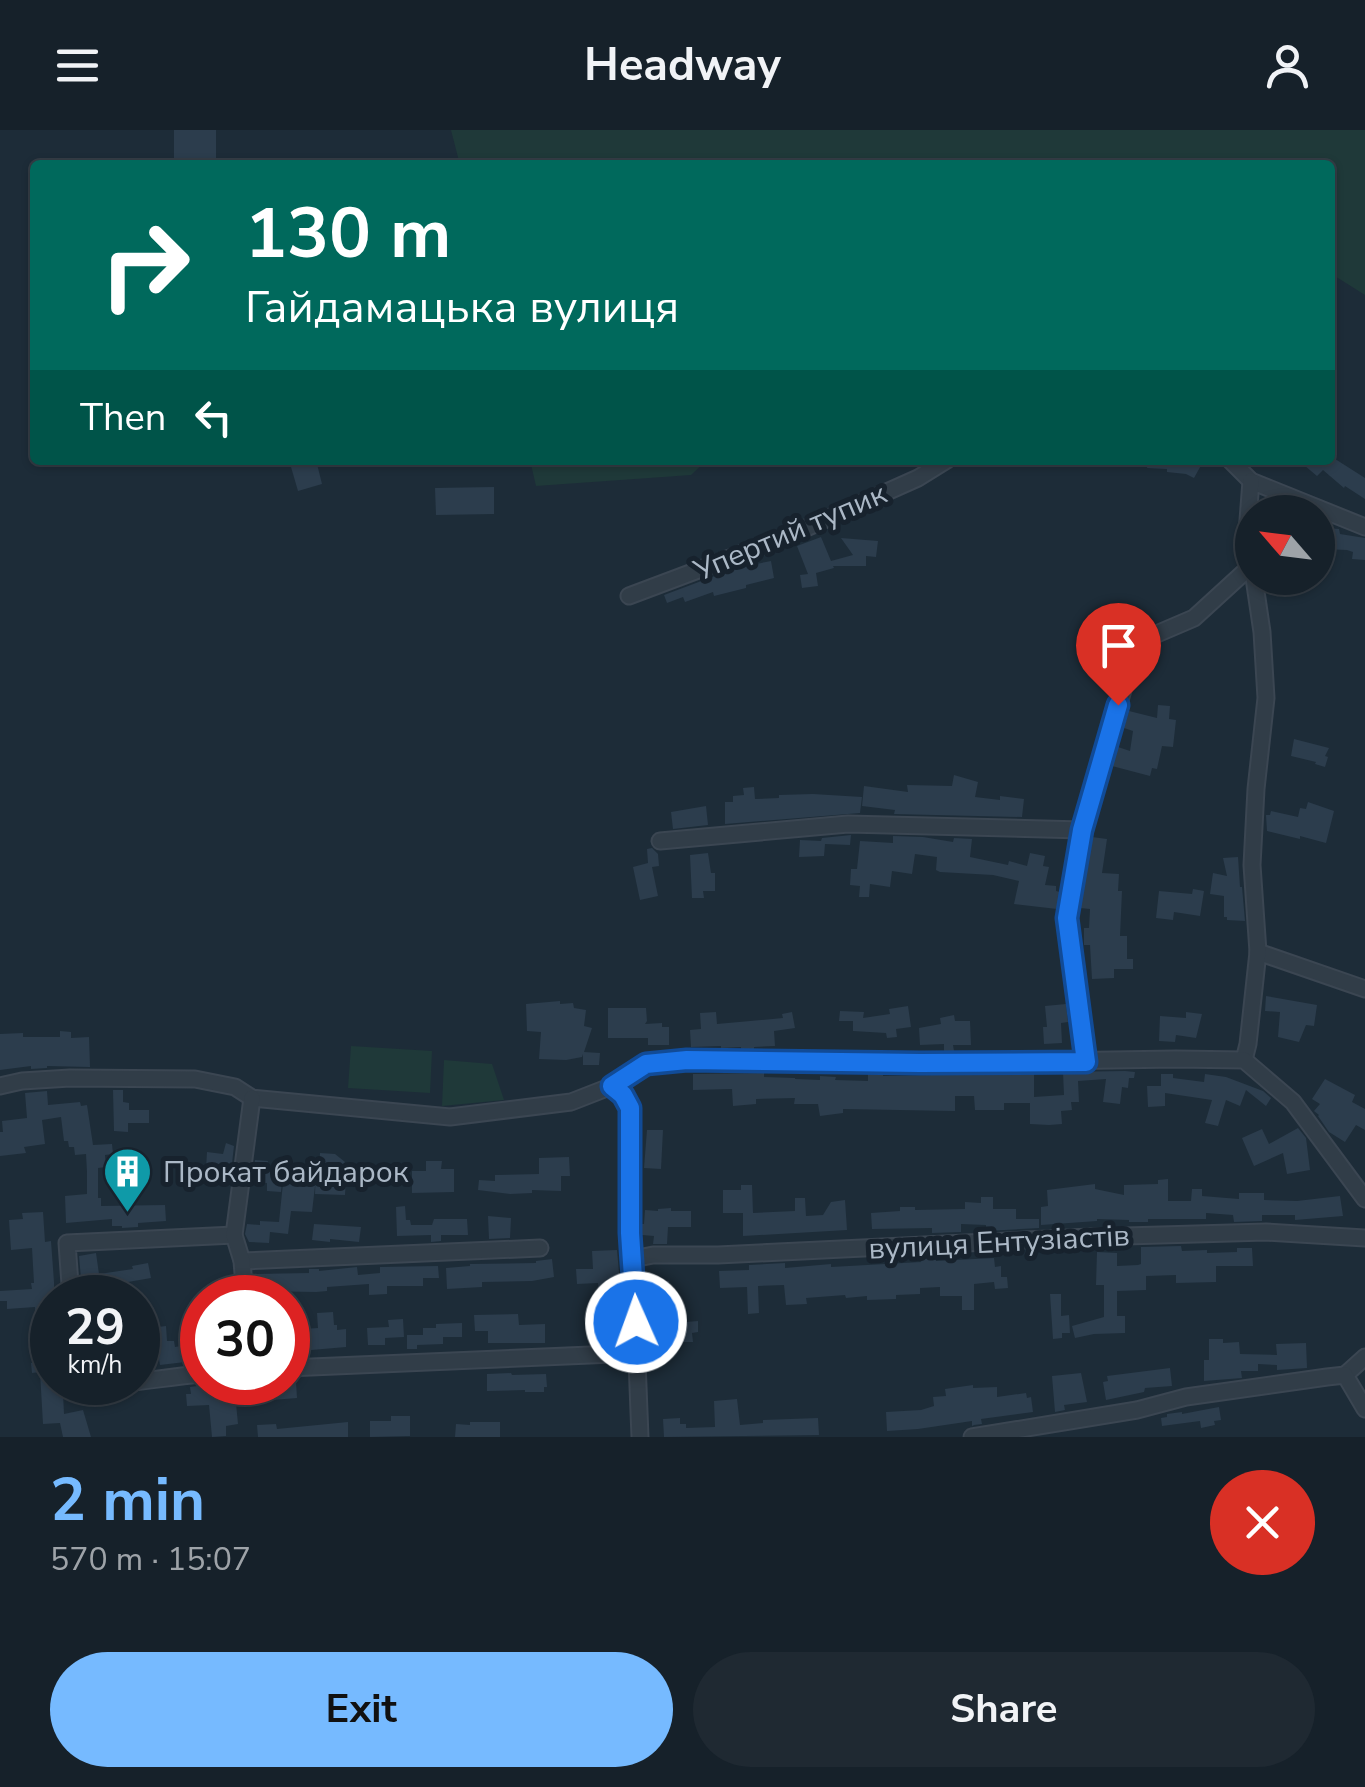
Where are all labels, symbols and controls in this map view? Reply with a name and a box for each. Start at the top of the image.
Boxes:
text: Headway [584,35,781,96]
icon: menu [50,38,105,93]
icon: person [1260,38,1315,93]
text: 130 m [245,186,451,282]
icon: right [80,200,210,330]
text: Гайдамацька вулиця [245,277,679,338]
icon: left [186,390,241,445]
text: Then [80,392,166,443]
street label: Упертий тупик [687,473,893,592]
north arrow [1235,495,1335,595]
map controls [1235,495,1335,595]
pin [1076,603,1161,706]
icon: arrive [1091,618,1146,673]
building icon: Прокат байдарок [102,1146,154,1214]
place label: Прокат байдарок [163,1152,409,1193]
street label: вулиця Ентузіастів [867,1215,1131,1270]
position arrow [584,1270,688,1374]
speed limit sign: 30 [180,1275,310,1405]
text: 29 [65,1293,125,1362]
text: km/h [67,1348,123,1382]
text: 2 min [50,1459,205,1541]
button: close [1210,1470,1315,1575]
text: 570 m · 15:07 [50,1538,251,1581]
button: Exit [50,1652,673,1767]
button: Share [693,1652,1315,1767]

